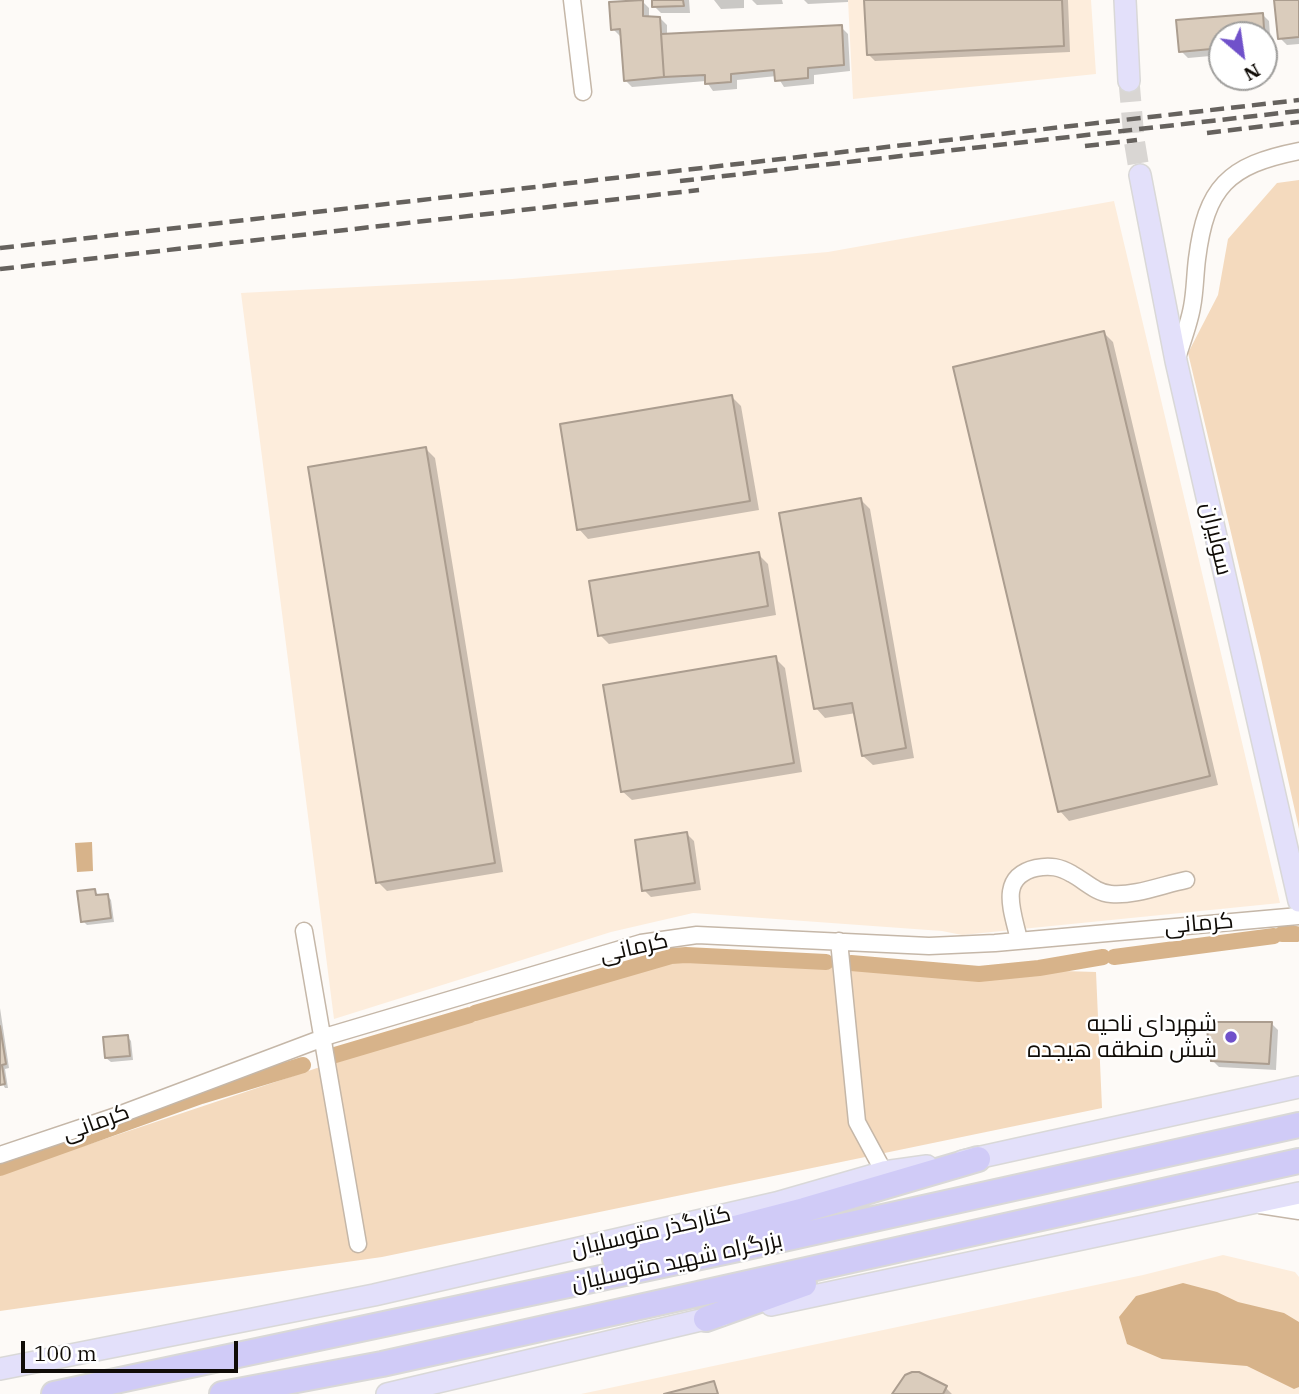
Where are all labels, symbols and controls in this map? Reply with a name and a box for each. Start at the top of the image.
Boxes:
north arrow [1208,21,1278,91]
text: N [1240,58,1265,87]
street label: سولیران [1194,500,1238,578]
street label: کرمانی [1163,907,1235,941]
street label: کرمانی [597,927,671,969]
place label: شهردای ناحیه شش منطقه هیجده [1027,1010,1217,1064]
marker: شهردای ناحیه شش منطقه هیجده [1223,1029,1239,1045]
street label: کرمانی [59,1098,133,1148]
street label: کنارگذر متوسلیان [569,1200,733,1264]
street label: بزرگراه شهید متوسلیان [569,1226,785,1298]
scale bar [24,1328,242,1372]
text: 100 m [34,1339,97,1367]

